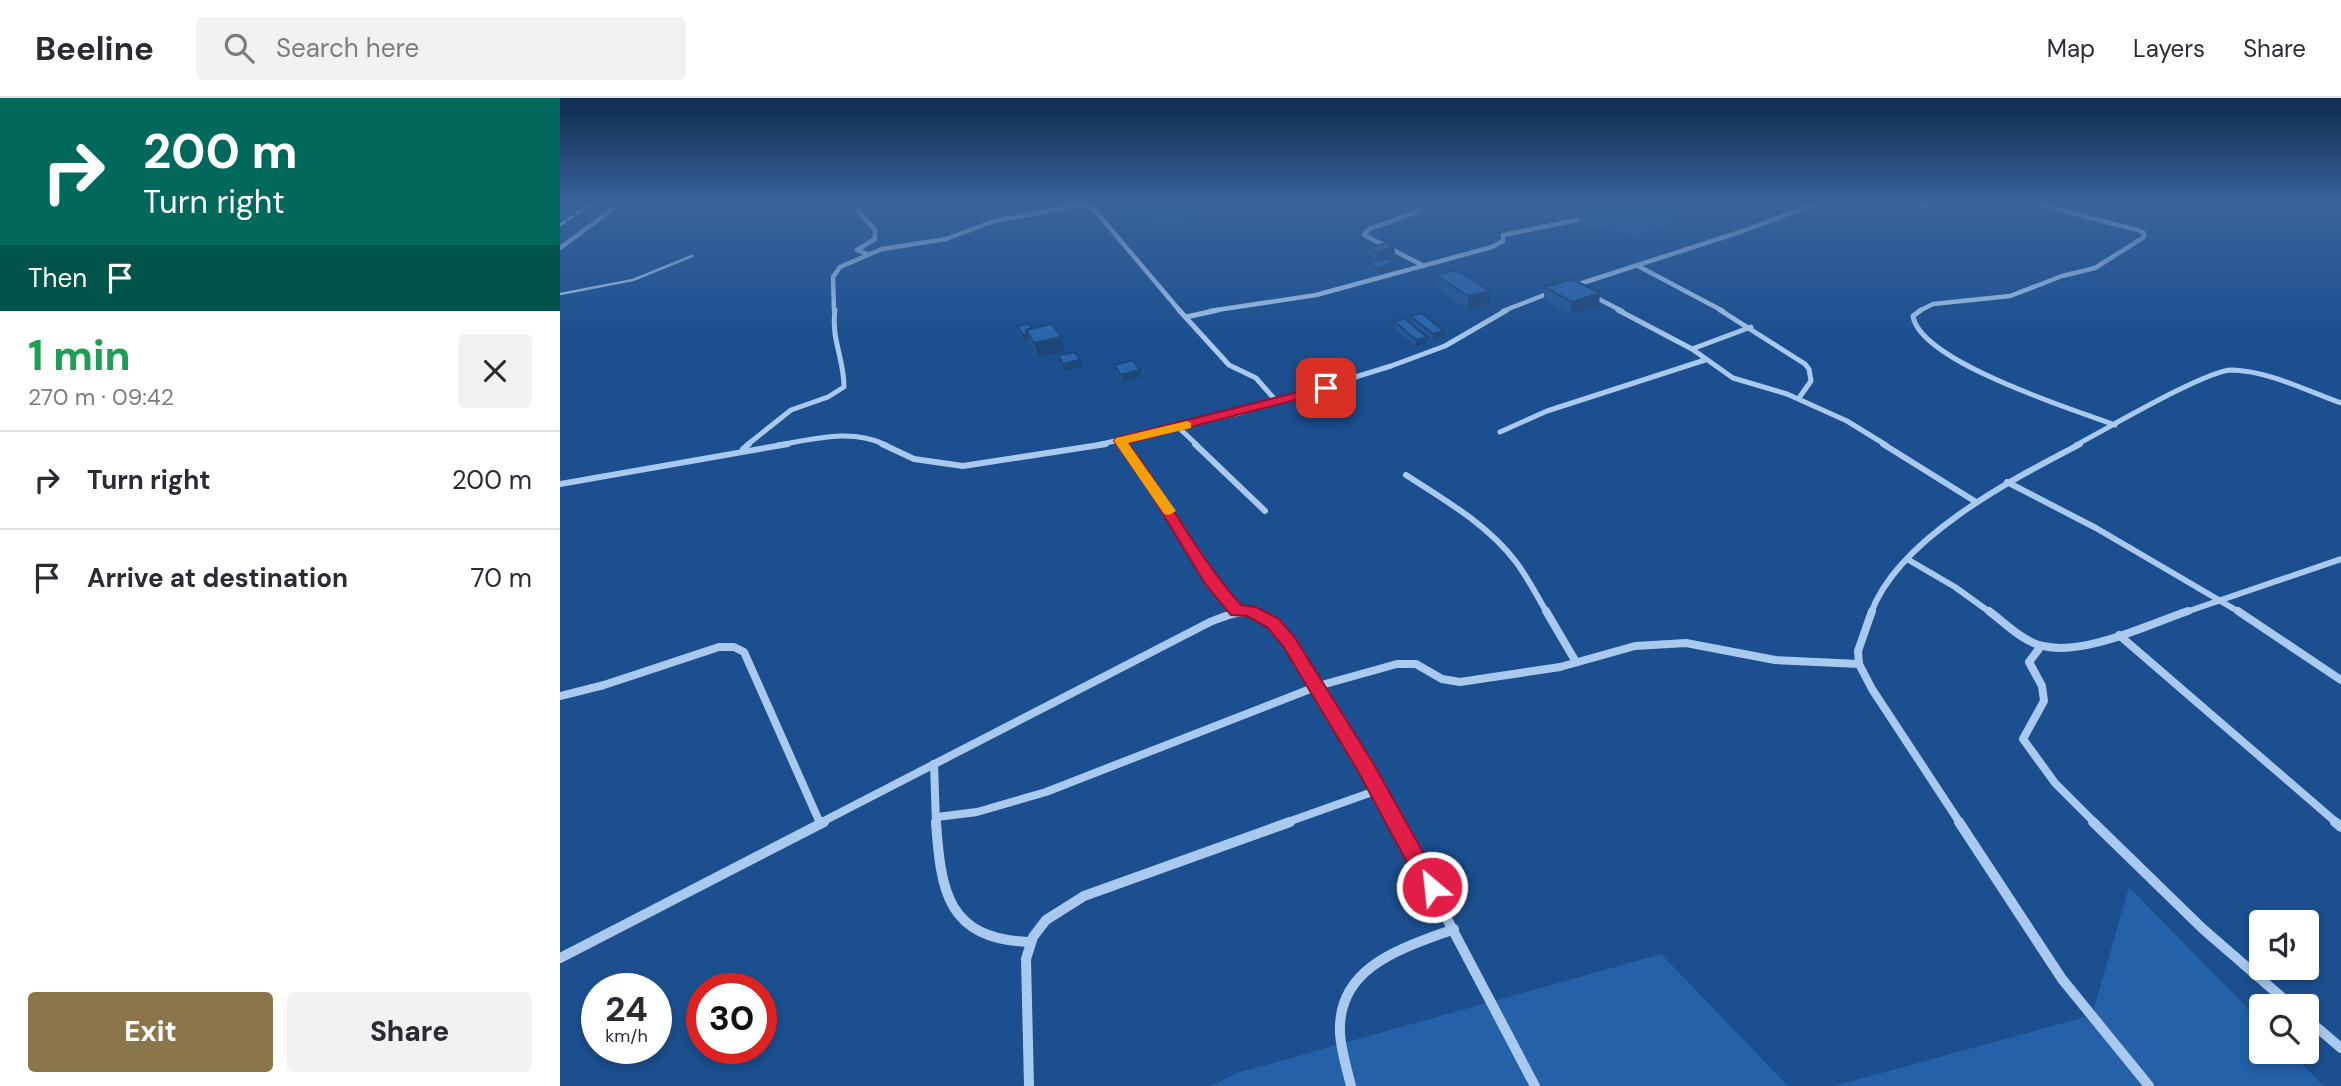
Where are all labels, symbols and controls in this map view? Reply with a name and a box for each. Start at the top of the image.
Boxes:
search box [196,17,686,80]
text: Beeline [35,27,154,70]
icon: search [220,29,258,67]
text: Search here [276,31,419,65]
text: Map [2047,33,2095,64]
text: Layers [2133,33,2205,64]
text: Share [2243,33,2306,64]
text: 200 m [143,119,298,183]
icon: right [28,126,119,217]
text: Turn right [143,181,285,223]
icon: arrive [101,259,139,297]
text: Then [28,261,87,295]
text: 1 min [28,328,131,383]
button: close [458,334,532,408]
pin [1296,358,1356,418]
icon: arrive [1307,369,1345,407]
text: 270 m · 09:42 [28,382,174,412]
icon: right [28,461,66,499]
text: Turn right [87,463,211,497]
text: 200 m [452,463,532,497]
icon: arrive [28,559,66,597]
text: Arrive at destination [87,561,348,595]
text: 70 m [471,561,532,595]
position arrow [1395,850,1469,924]
map controls [2249,910,2319,1064]
button: sound [2249,910,2319,980]
speed limit sign: 30 [686,973,777,1064]
text: 24 [605,986,648,1032]
button: Exit [28,992,273,1072]
button: Share [287,992,532,1072]
button: search [2249,994,2319,1064]
text: km/h [605,1024,648,1048]

